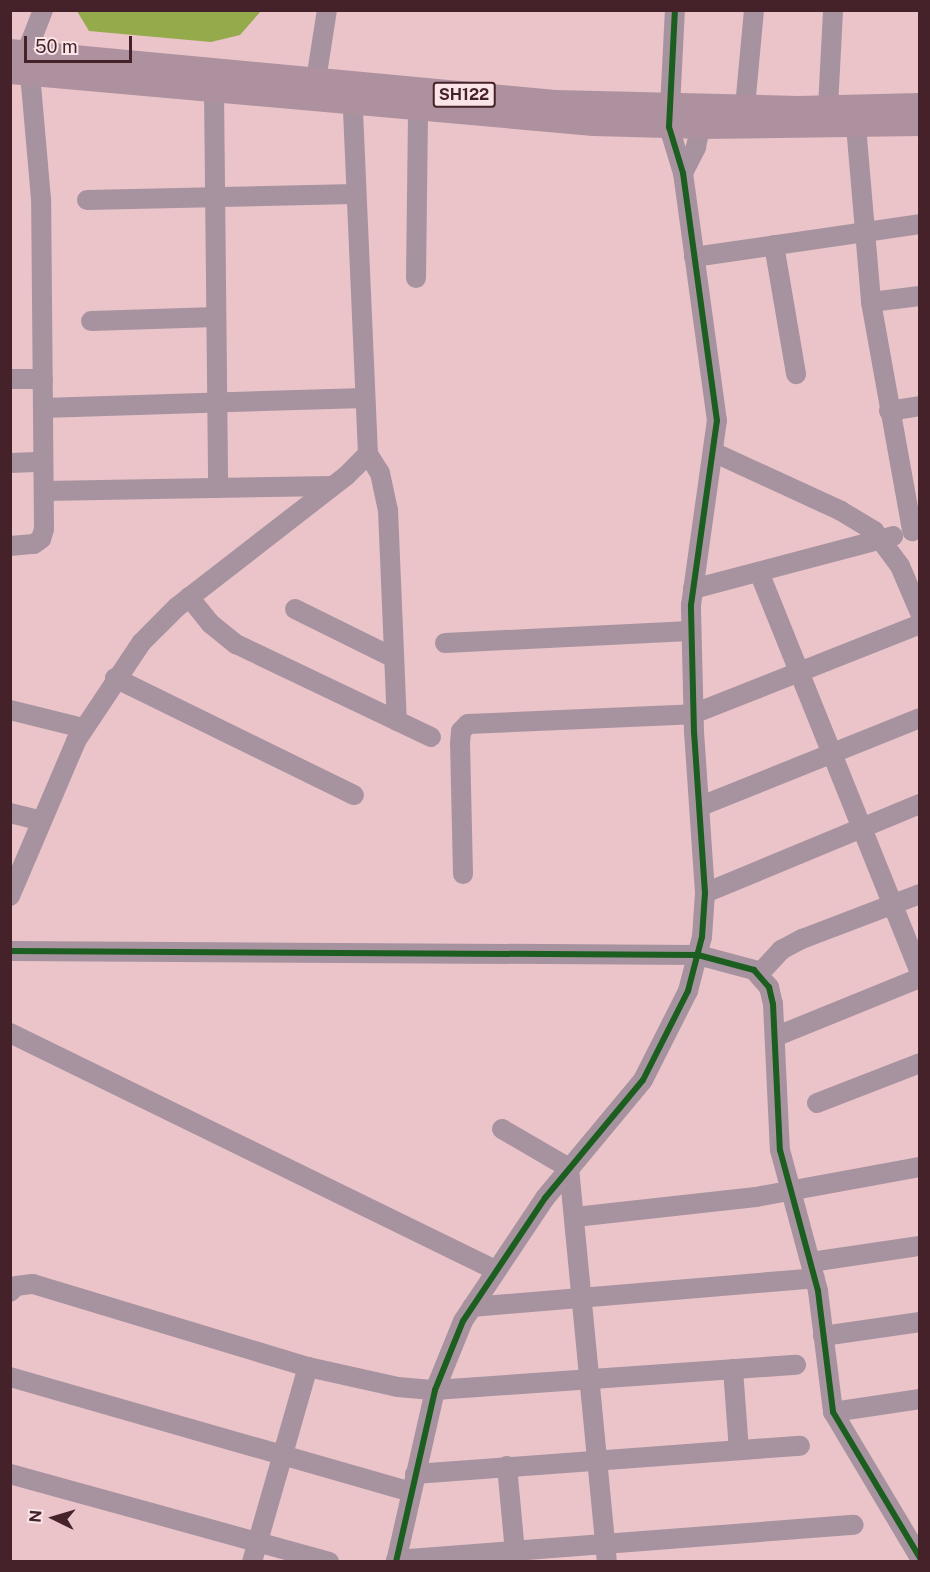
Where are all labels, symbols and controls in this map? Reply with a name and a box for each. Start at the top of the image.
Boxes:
scale bar [27,24,135,62]
text: 50 m [35,36,78,57]
road number: SH122 [432,82,496,108]
north arrow [24,1488,84,1548]
text: N [26,1509,46,1523]

